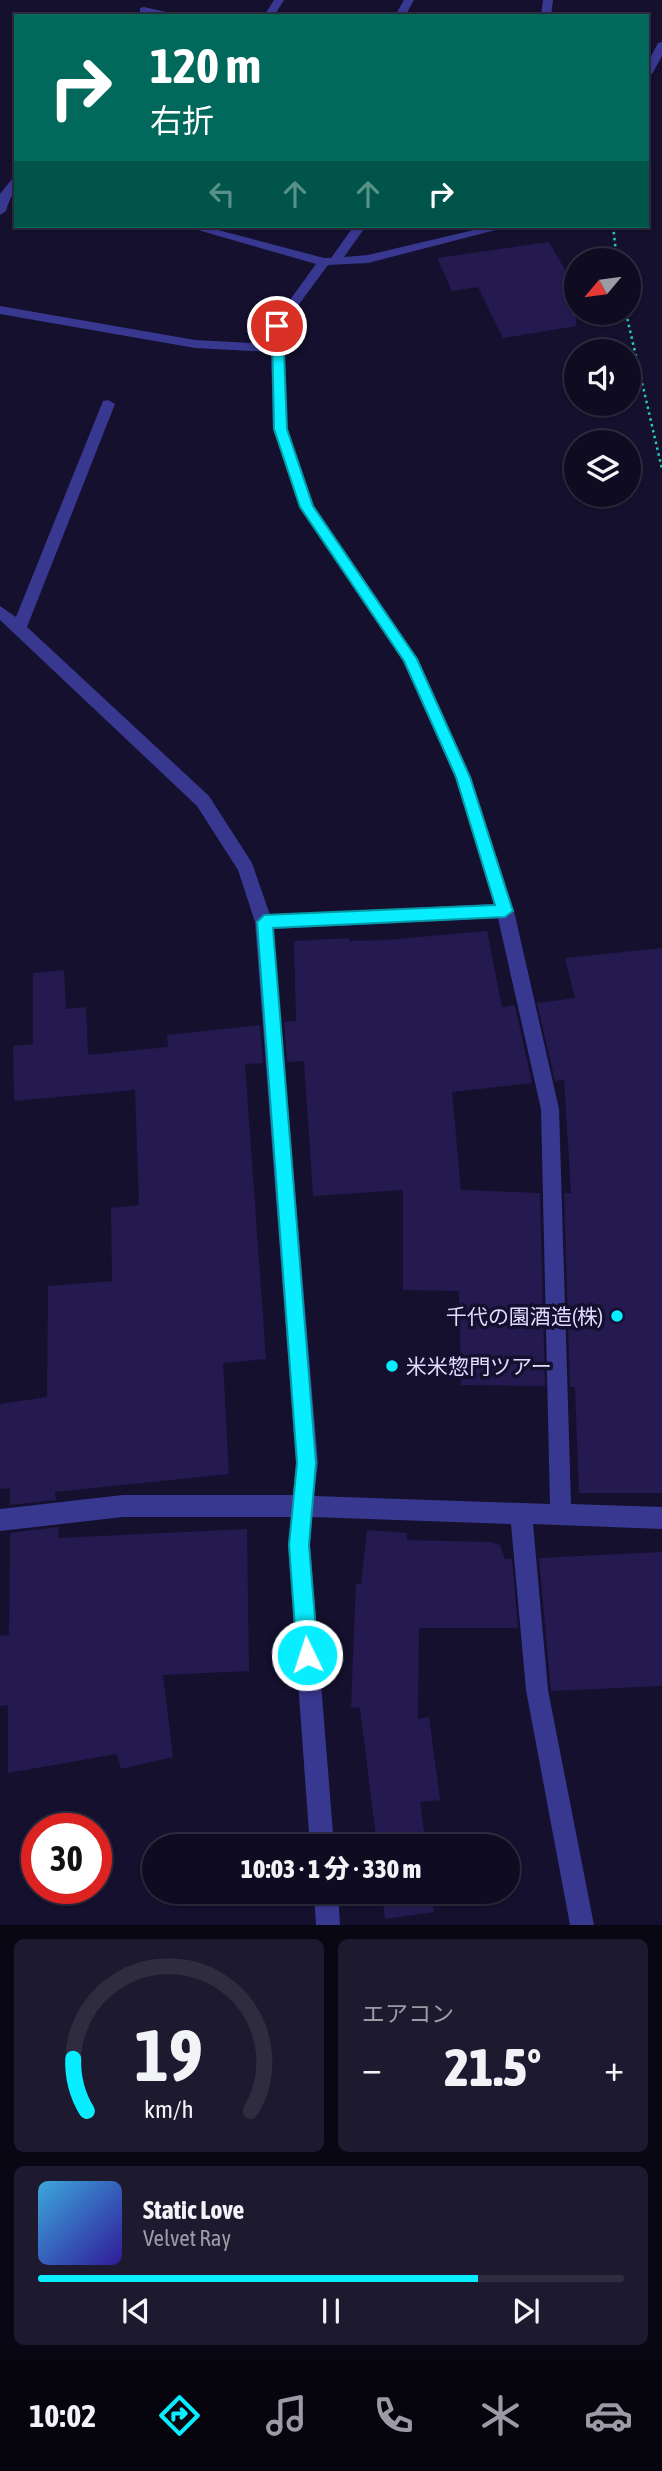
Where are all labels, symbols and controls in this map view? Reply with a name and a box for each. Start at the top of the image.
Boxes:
text: 120 m [150,37,261,93]
icon: right [35,42,126,133]
text: 右折 [150,102,214,139]
icon: left [203,175,241,213]
icon: ahead [276,175,314,213]
icon: ahead [349,175,387,213]
icon: right [422,175,460,213]
north arrow [564,248,640,326]
map controls [564,248,641,507]
pin [247,296,307,356]
icon: arrive [258,307,296,345]
button: sound [564,339,641,416]
button: layers [564,430,641,507]
place label: 千代の園酒造(株) [446,1304,603,1328]
marker: 千代の園酒造(株) [609,1308,625,1324]
place label: 米米惣門ツアー [406,1354,552,1378]
marker: 米米惣門ツアー [384,1358,400,1374]
position arrow [270,1618,344,1692]
speed limit sign: 30 [21,1813,112,1904]
text: 10:03 · 1 分 · 330 m [241,1854,421,1884]
text: エアコン [362,2001,454,2027]
text: 19 [135,2014,203,2097]
text: 21.5° [445,2037,541,2097]
text: − [362,2046,382,2089]
text: + [604,2046,624,2089]
text: km/h [144,2095,194,2123]
text: Static Love [143,2195,244,2225]
text: Velvet Ray [143,2225,231,2251]
icon: previous [117,2292,155,2330]
icon: pause [312,2292,350,2330]
icon: next [507,2292,545,2330]
icon: directions [155,2391,204,2440]
icon: music [262,2391,311,2440]
icon: phone [369,2391,418,2440]
icon: climate [476,2391,525,2440]
icon: car [584,2391,633,2440]
text: 10:02 [29,2397,96,2434]

